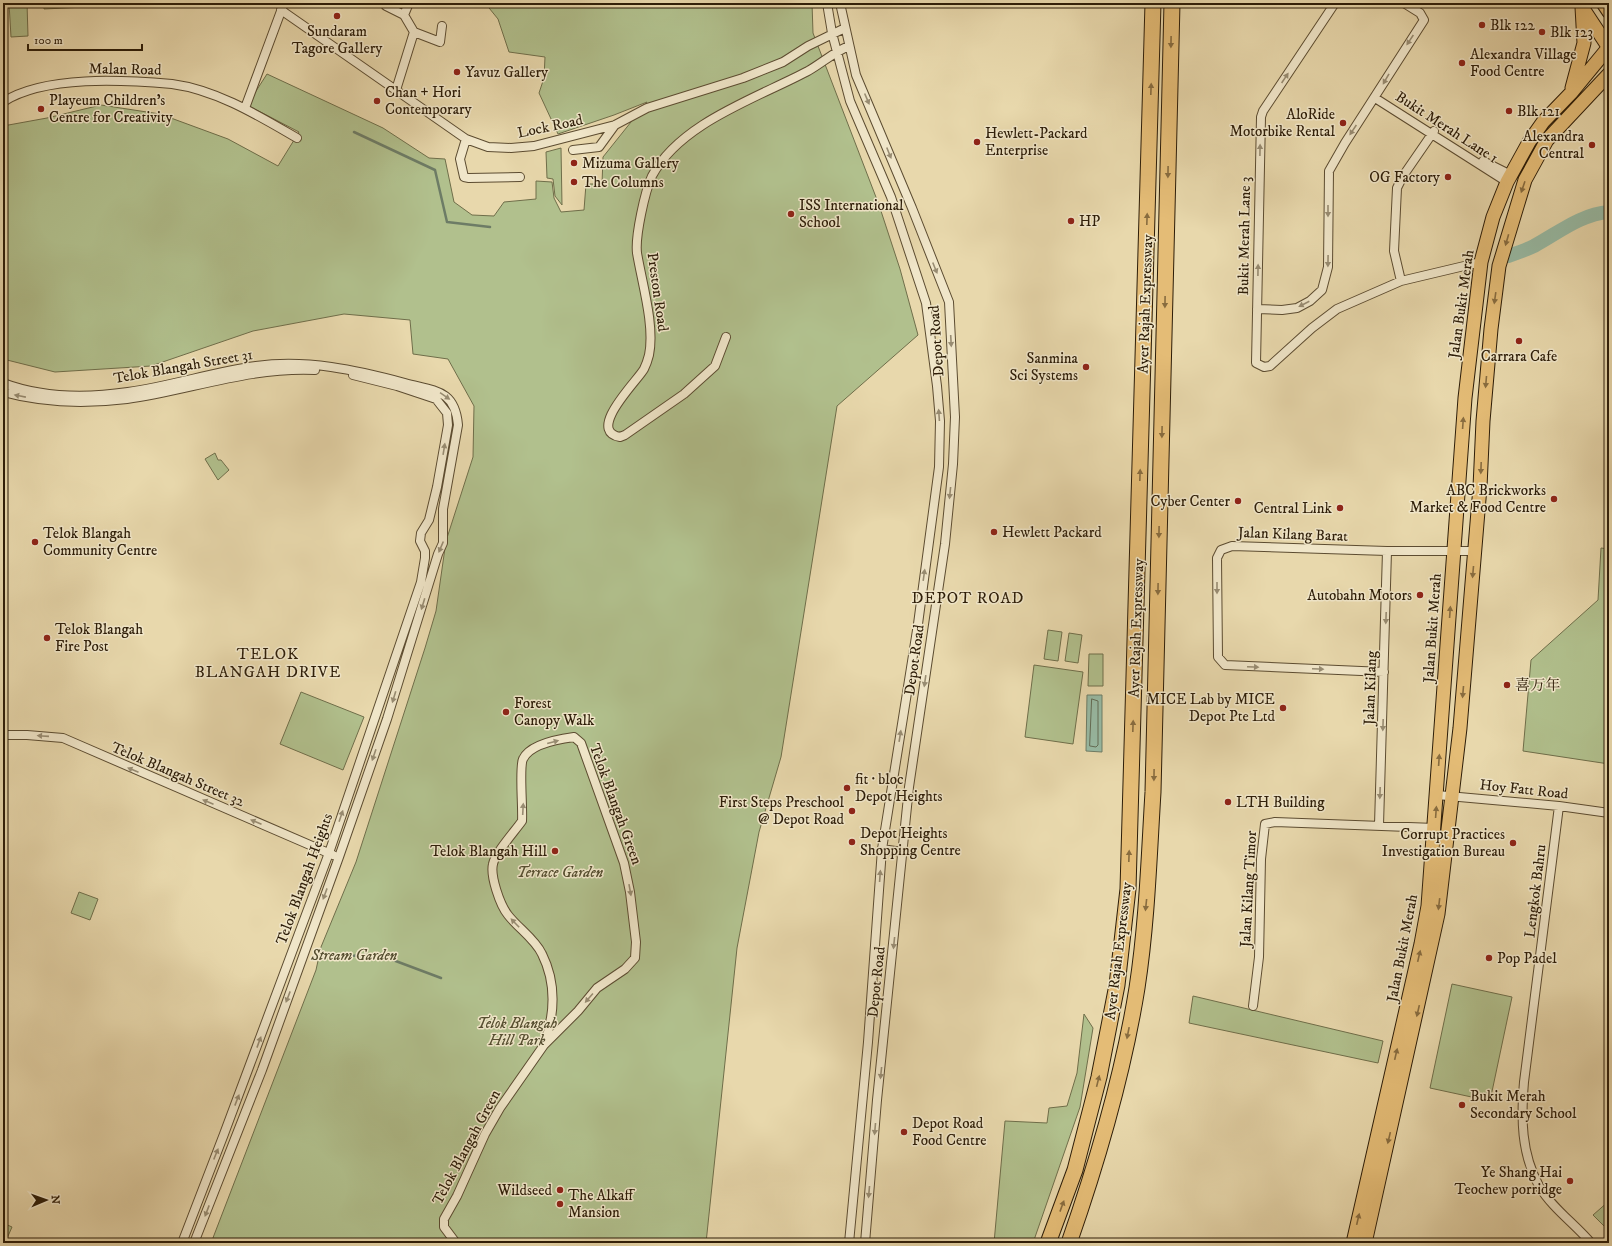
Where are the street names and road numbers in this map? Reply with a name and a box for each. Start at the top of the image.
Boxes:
street label: Malan Road [88,59,162,80]
street label: Bukit Merah Lane 1 [1392,87,1502,168]
street label: Lock Road [516,110,585,143]
street label: Bukit Merah Lane 3 [1234,176,1255,296]
street label: Ayer Rajah Expressway [1134,233,1157,374]
street label: Jalan Bukit Merah [1444,248,1479,362]
street label: Preston Road [643,251,673,333]
street label: Depot Road [924,304,948,377]
street label: Telok Blangah Street 31 [112,345,254,388]
street label: Jalan Kilang Barat [1236,523,1349,546]
street label: Ayer Rajah Expressway [1125,557,1148,698]
street label: Jalan Bukit Merah [1419,573,1446,685]
street label: Depot Road [900,623,929,697]
street label: Jalan Kilang [1360,650,1381,728]
street label: Telok Blangah Street 32 [108,738,248,811]
street label: Telok Blangah Green [585,741,646,868]
street label: Hoy Fatt Road [1479,775,1570,804]
street label: Telok Blangah Heights [272,811,337,948]
street label: Jalan Kilang Timor [1236,830,1261,950]
street label: Lengkok Bahru [1520,843,1551,939]
street label: Ayer Rajah Expressway [1101,880,1137,1021]
street label: Jalan Bukit Merah [1382,892,1422,1006]
street label: Depot Road [863,945,890,1018]
street label: Telok Blangah Green [428,1086,505,1208]

